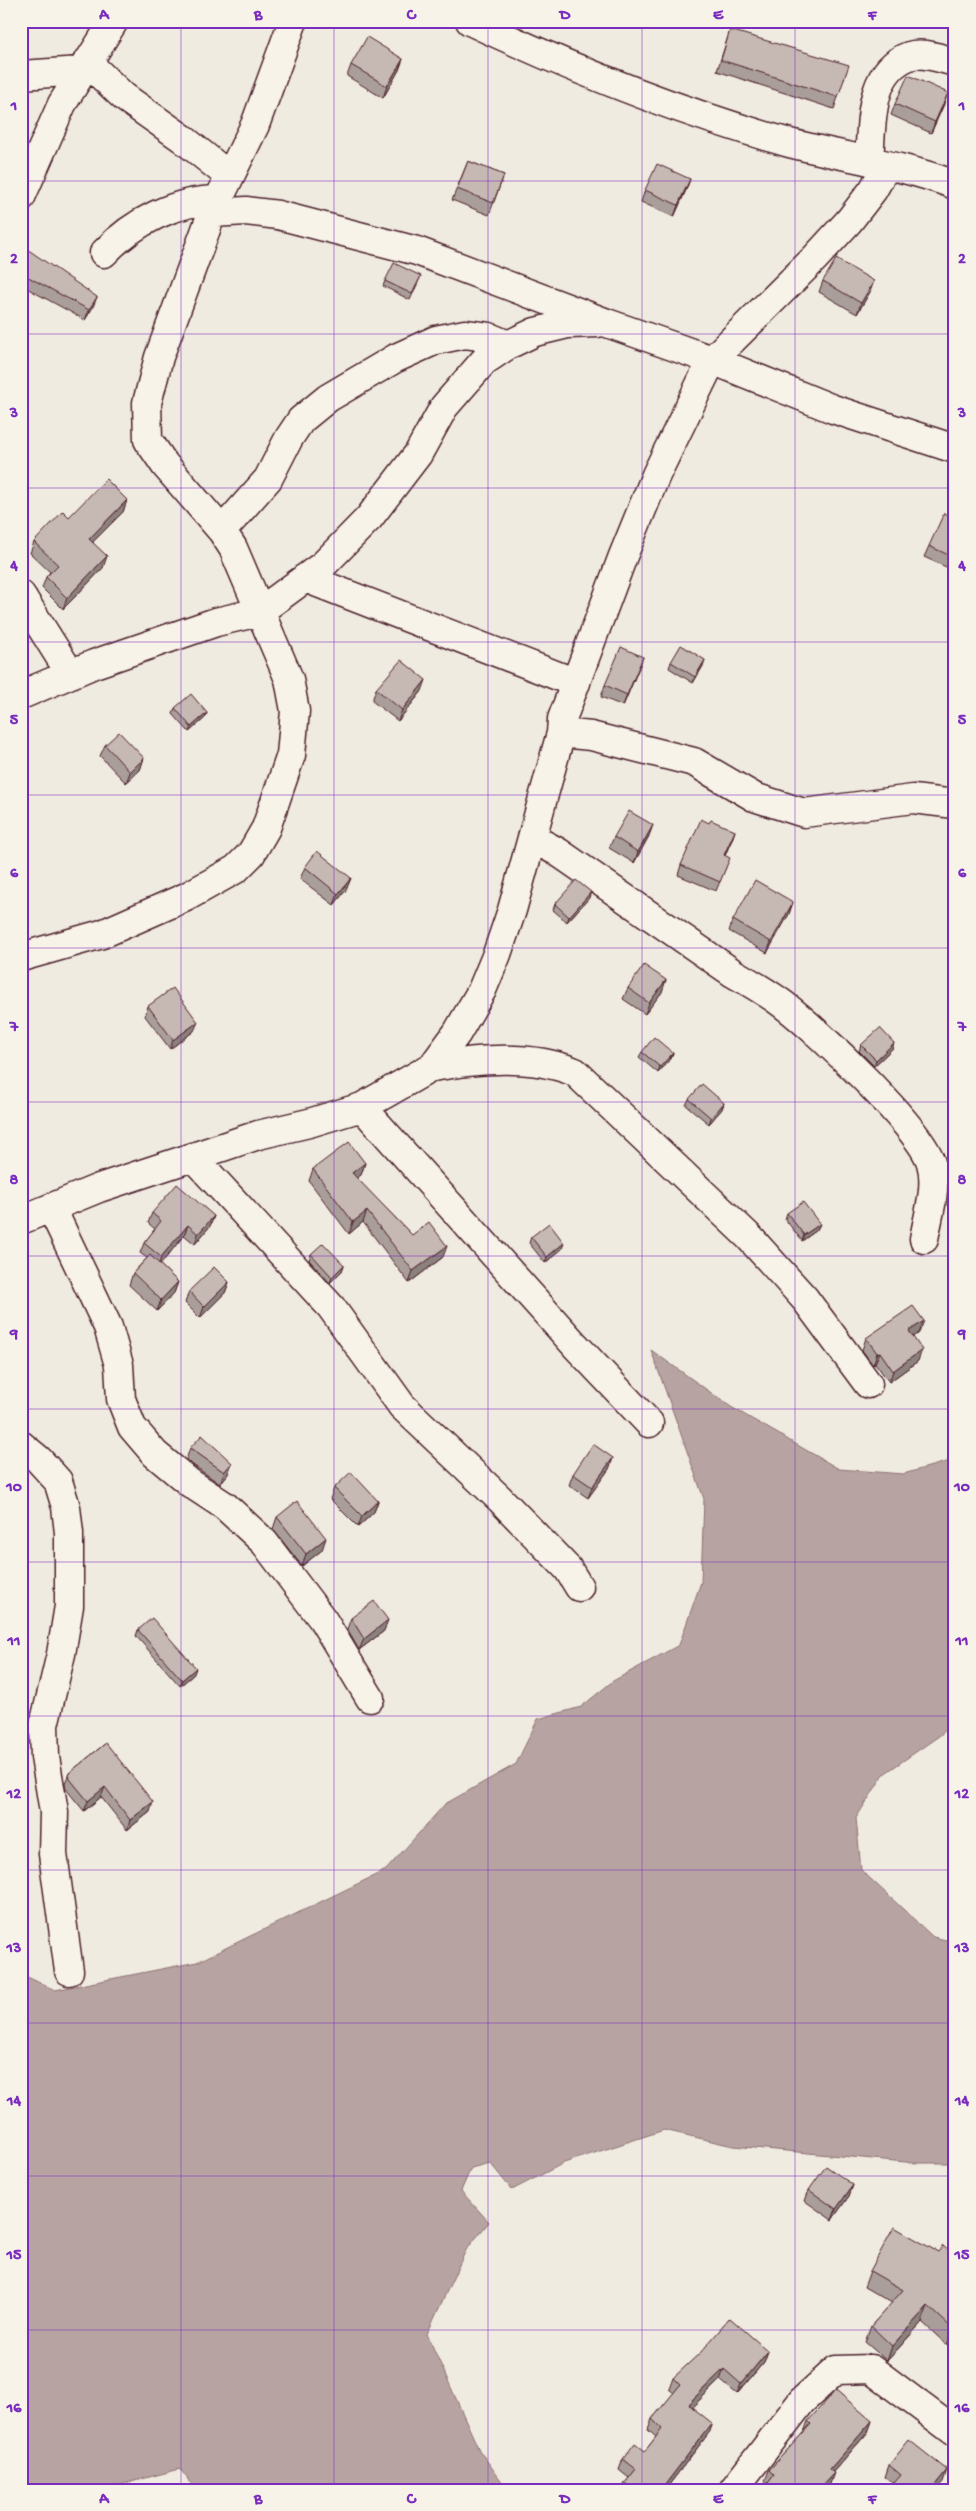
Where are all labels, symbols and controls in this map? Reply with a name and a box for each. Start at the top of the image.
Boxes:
text: A [98,7,110,26]
text: B [253,7,263,26]
text: C [406,7,417,26]
text: D [558,7,571,26]
text: E [713,7,724,26]
text: F [867,7,878,26]
text: 1 [10,98,17,117]
text: 1 [958,98,965,117]
text: 2 [10,251,18,270]
text: 2 [958,251,966,270]
text: 3 [9,405,18,424]
text: 3 [957,405,966,424]
text: 4 [9,558,18,577]
text: 4 [957,558,966,577]
text: 5 [10,712,19,731]
text: 5 [958,712,967,731]
text: 6 [10,865,19,884]
text: 6 [958,865,967,884]
text: 7 [9,1019,19,1038]
text: 7 [957,1019,967,1038]
text: 8 [10,1172,19,1191]
text: 8 [958,1172,967,1191]
text: 9 [9,1326,18,1345]
text: 9 [957,1326,966,1345]
text: 10 [5,1479,22,1498]
text: 10 [953,1479,970,1498]
text: 11 [7,1633,20,1652]
text: 11 [955,1633,968,1652]
text: 12 [6,1786,21,1805]
text: 12 [954,1786,969,1805]
text: 13 [6,1940,21,1959]
text: 13 [954,1940,969,1959]
text: 14 [6,2093,21,2112]
text: 14 [954,2093,969,2112]
text: 15 [6,2247,22,2266]
text: 15 [954,2247,970,2266]
text: 16 [6,2400,22,2419]
text: 16 [954,2400,970,2419]
text: A [98,2491,110,2510]
text: B [253,2491,263,2510]
text: C [406,2491,417,2510]
text: D [558,2491,571,2510]
text: E [713,2491,724,2510]
text: F [867,2491,878,2510]

